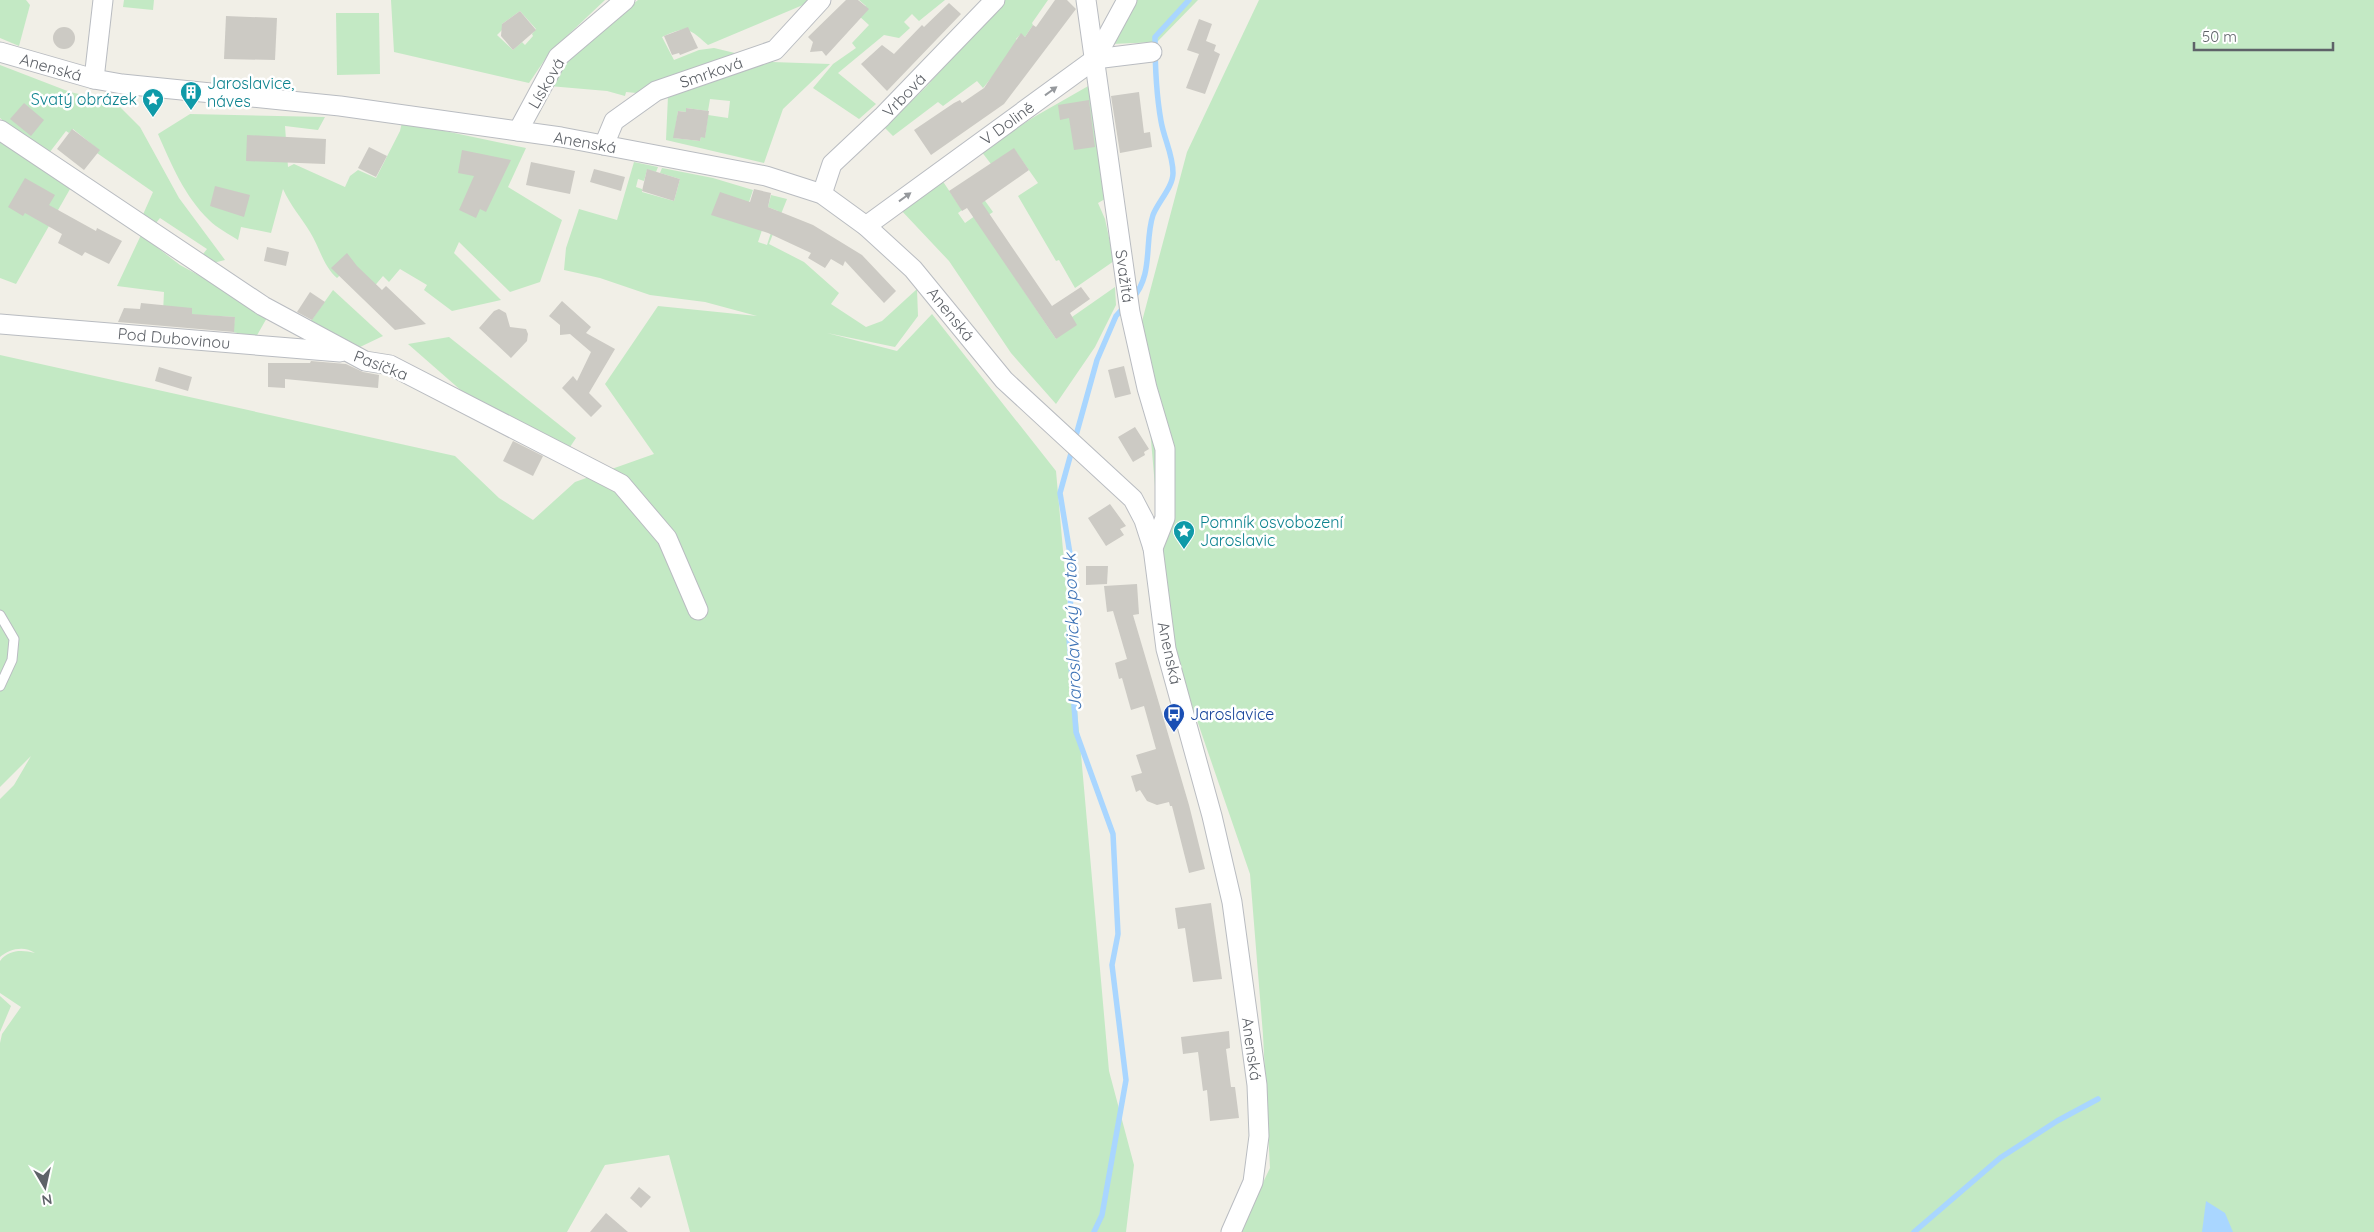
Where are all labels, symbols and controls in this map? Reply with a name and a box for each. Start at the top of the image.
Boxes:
scale bar [2194,20,2333,52]
text: 50 m [2202,27,2237,46]
street label: Anenská [18,49,84,85]
street label: Smrková [677,52,745,92]
street label: Lísková [523,54,569,112]
street label: Vrbová [878,69,930,121]
place label: Jaroslavice, náves [207,73,294,111]
building icon: Jaroslavice, náves [179,80,203,111]
one-way arrow [1044,86,1058,96]
place icon: Svatý obrázek [141,87,165,118]
place label: Svatý obrázek [31,89,137,109]
street label: V Dolině [976,97,1038,149]
street label: Anenská [552,127,618,157]
one-way arrow [898,192,912,202]
street label: Svažitá [1111,248,1139,304]
street label: Anenská [923,283,979,345]
street label: Pod Dubovinou [117,323,231,353]
street label: Pasíčka [351,346,411,384]
place label: Pomník osvobození Jaroslavic [1200,512,1343,550]
place icon: Pomník osvobození Jaroslavic [1172,519,1196,550]
water label: Jaroslavický potok [1058,551,1086,711]
street label: Anenská [1154,620,1186,686]
bus stop icon: Jaroslavice [1162,702,1186,733]
place label: Jaroslavice [1190,704,1274,724]
street label: Anenská [1238,1016,1266,1082]
north arrow [20,1162,70,1212]
text: N [41,1190,54,1210]

